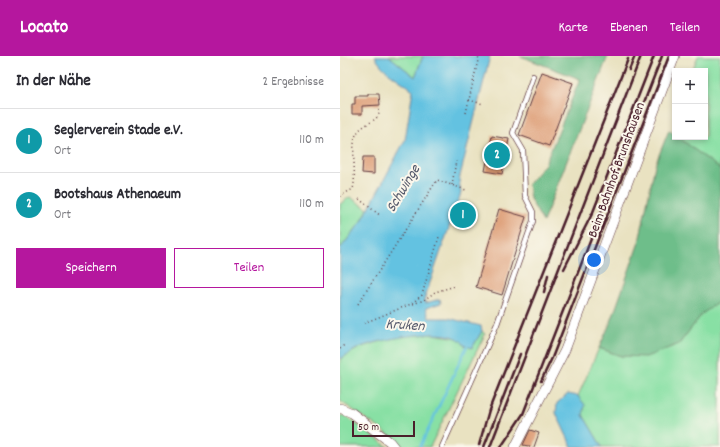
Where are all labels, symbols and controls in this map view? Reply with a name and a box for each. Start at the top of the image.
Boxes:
text: Locato [20,15,68,42]
text: Karte [558,18,588,38]
text: Ebenen [610,18,648,38]
text: Teilen [670,18,700,38]
map controls [672,68,708,140]
button: + [672,68,708,104]
text: In der Nähe [16,70,91,94]
text: 2 Ergebnisse [263,73,324,92]
street label: Beim Bahnhof Brunshausen [583,99,651,241]
button: − [672,104,708,140]
text: Seglerverein Stade e.V. [54,120,183,142]
text: 1 [28,131,30,150]
text: 110 m [299,131,324,150]
pin: 2 [484,140,510,170]
text: Ort [54,142,71,161]
water label: Schwinge [381,160,428,217]
text: Bootshaus Athenaeum [54,184,181,206]
text: 2 [26,195,32,214]
text: 110 m [299,195,324,214]
pin: 1 [450,200,476,230]
text: Ort [54,206,71,225]
button: Speichern [16,248,166,288]
button: Teilen [174,248,324,288]
your location [584,250,604,270]
water label: Kruken [385,314,426,338]
scale bar [352,419,415,438]
text: 50 m [358,420,379,436]

